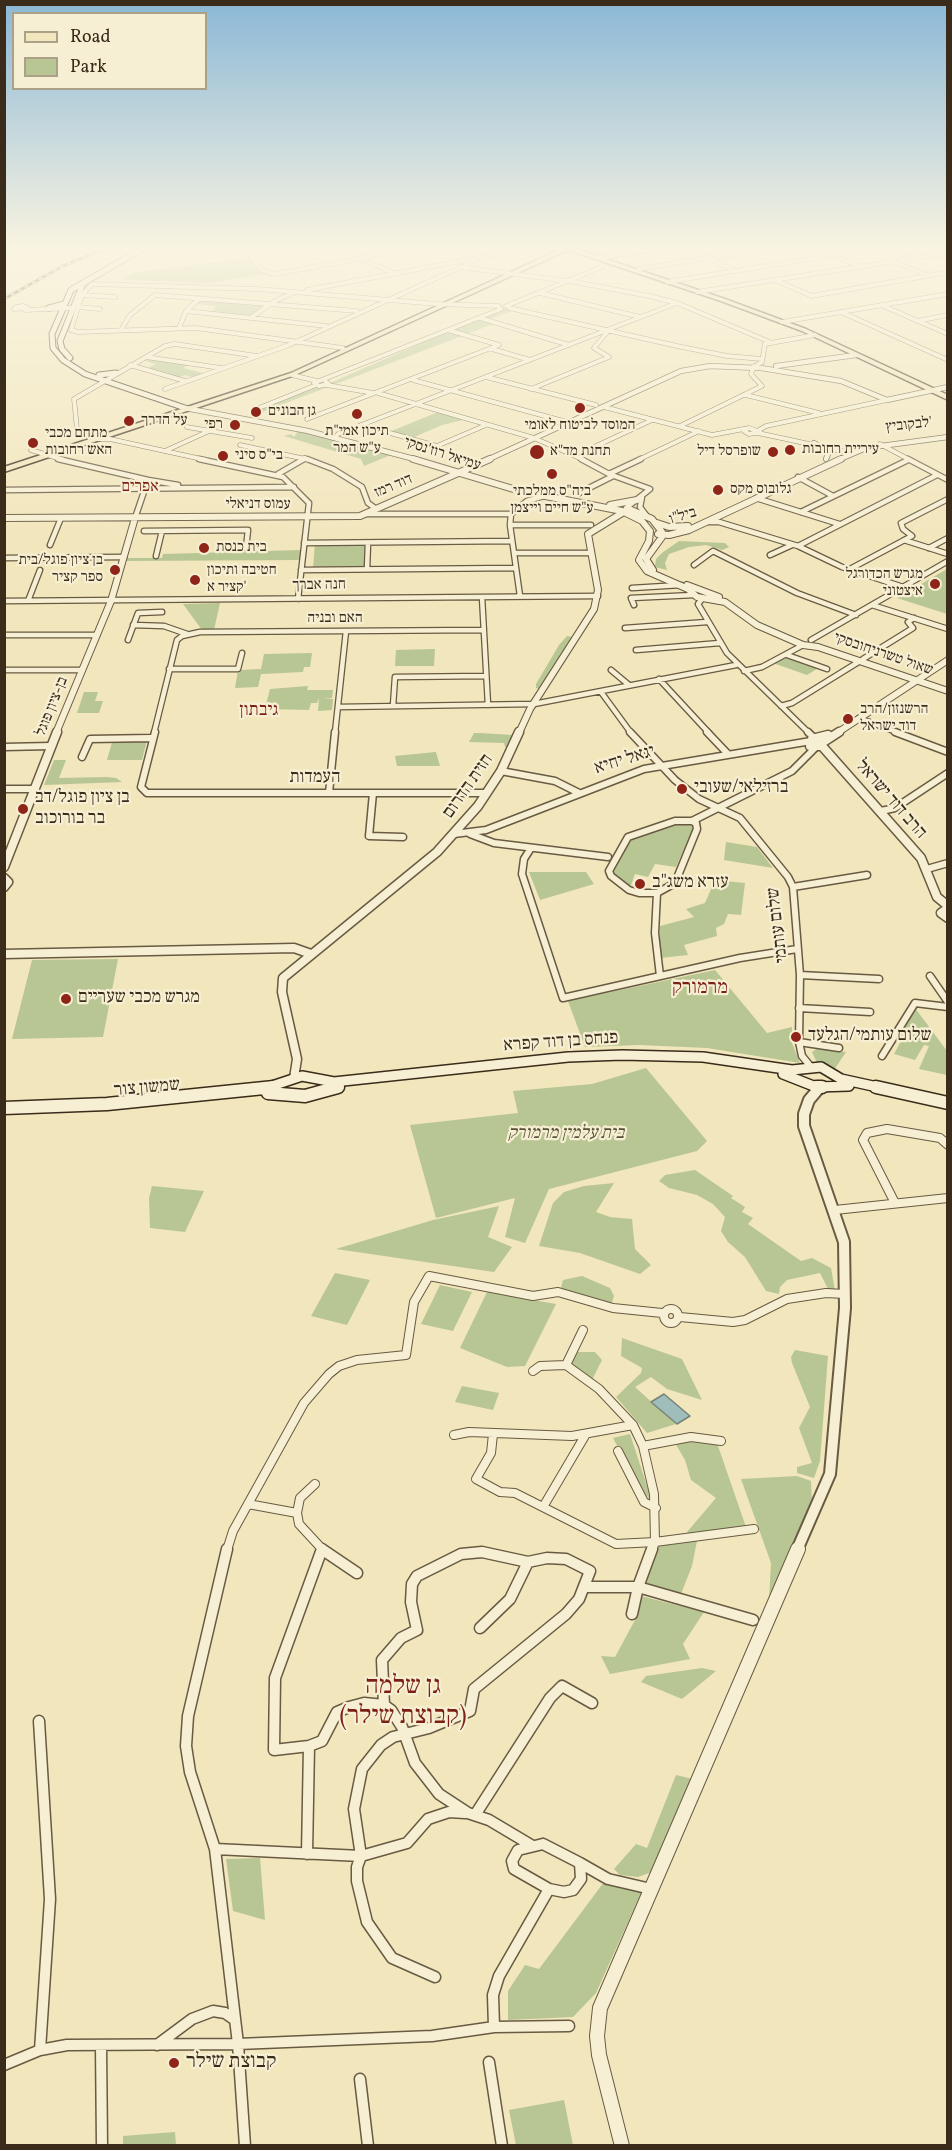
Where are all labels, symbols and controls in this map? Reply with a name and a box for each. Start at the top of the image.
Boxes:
legend [12,12,207,90]
text: Road [70,25,111,50]
text: Park [70,55,107,80]
marker: המוסד לביטוח לאומי [573,401,587,415]
place label: גן הבונים [268,403,316,421]
marker: גן הבונים [249,405,263,419]
marker: תיכון אמי"ת ע"ש המר [350,407,364,421]
place label: על הדרך [141,412,187,430]
marker: על הדרך [122,414,136,428]
street label: לבקוביץ' [885,415,933,437]
place label: רפי [204,416,223,434]
place label: המוסד לביטוח לאומי [525,417,635,435]
marker: רפי [228,418,242,432]
place label: תיכון אמי"ת ע"ש המר [325,423,389,458]
place label: מתחם מכבי האש רחובות [45,425,112,460]
street label: עמיאל רוז'נסקי [401,434,483,476]
marker: מתחם מכבי האש רחובות [26,436,40,450]
place label: עיריית רחובות [802,441,879,459]
marker: תחנת מד"א [528,443,546,461]
place label: תחנת מד"א [550,443,611,461]
place label: שופרסל דיל [697,443,761,461]
marker: עיריית רחובות [783,443,797,457]
marker: שופרסל דיל [766,445,780,459]
place label: בי"ס סיני [235,447,283,465]
marker: בי"ס סיני [216,449,230,463]
marker: ביה"ס ממלכתי ע"ש חיים וייצמן [545,467,559,481]
street label: דוד רמז [372,471,416,503]
district label: אפרים [121,478,159,498]
place label: גלובוס מקס [730,481,792,499]
place label: ביה"ס ממלכתי ע"ש חיים וייצמן [511,483,593,518]
marker: גלובוס מקס [711,483,725,497]
street label: עמוס דניאלי [225,496,291,514]
street label: ביל"ו [667,504,699,530]
place label: בית כנסת [216,539,267,557]
marker: בית כנסת [197,541,211,555]
place label: בן ציון פוגל/בית ספר קציר [18,552,103,587]
place label: חטיבה ותיכון קציר א' [207,562,277,597]
marker: בן ציון פוגל/בית ספר קציר [108,563,122,577]
place label: מגרש הכדורגל איצטוני [845,566,923,601]
marker: חטיבה ותיכון קציר א' [188,573,202,587]
street label: חנה אברך [292,577,346,595]
marker: מגרש הכדורגל איצטוני [928,577,942,591]
street label: האם ובניה [307,610,363,628]
street label: שאול טשרניחובסקי [831,630,935,680]
street label: בן-ציון פוגל [33,675,73,739]
district label: גיבתון [240,701,278,723]
place label: הרשנזון/הרב דוד ישראל [860,701,928,736]
marker: הרשנזון/הרב דוד ישראל [841,712,855,726]
street label: יגאל יחיא [592,742,658,780]
street label: חזית הדרום [439,751,499,823]
street label: הרב דוד ישראל [850,756,930,844]
street label: העמדות [290,768,340,790]
place label: ברזילאי/שעובי [694,778,788,800]
marker: ברזילאי/שעובי [675,782,689,796]
place label: בן ציון פוגל/דב בר בורוכוב [35,788,130,830]
marker: בן ציון פוגל/דב בר בורוכוב [16,802,30,816]
place label: עזרא משג"ב [652,873,729,895]
marker: עזרא משג"ב [633,877,647,891]
street label: שלום עותמי [764,886,794,964]
district label: מרמורק [672,977,728,1001]
place label: מגרש מכבי שעריים [78,988,200,1010]
marker: מגרש מכבי שעריים [59,992,73,1006]
place label: שלום עותמי/הגלעד [808,1026,932,1048]
street label: פנחס בן דוד קפרא [503,1028,619,1058]
marker: שלום עותמי/הגלעד [789,1030,803,1044]
street label: שמשון צור [113,1075,181,1103]
park label: בית עלמין מרמורק [508,1124,624,1146]
district label: גן שלמה (קבוצת שילר) [339,1672,467,1733]
place label: קבוצת שילר [186,2050,276,2076]
marker: קבוצת שילר [167,2056,181,2070]

